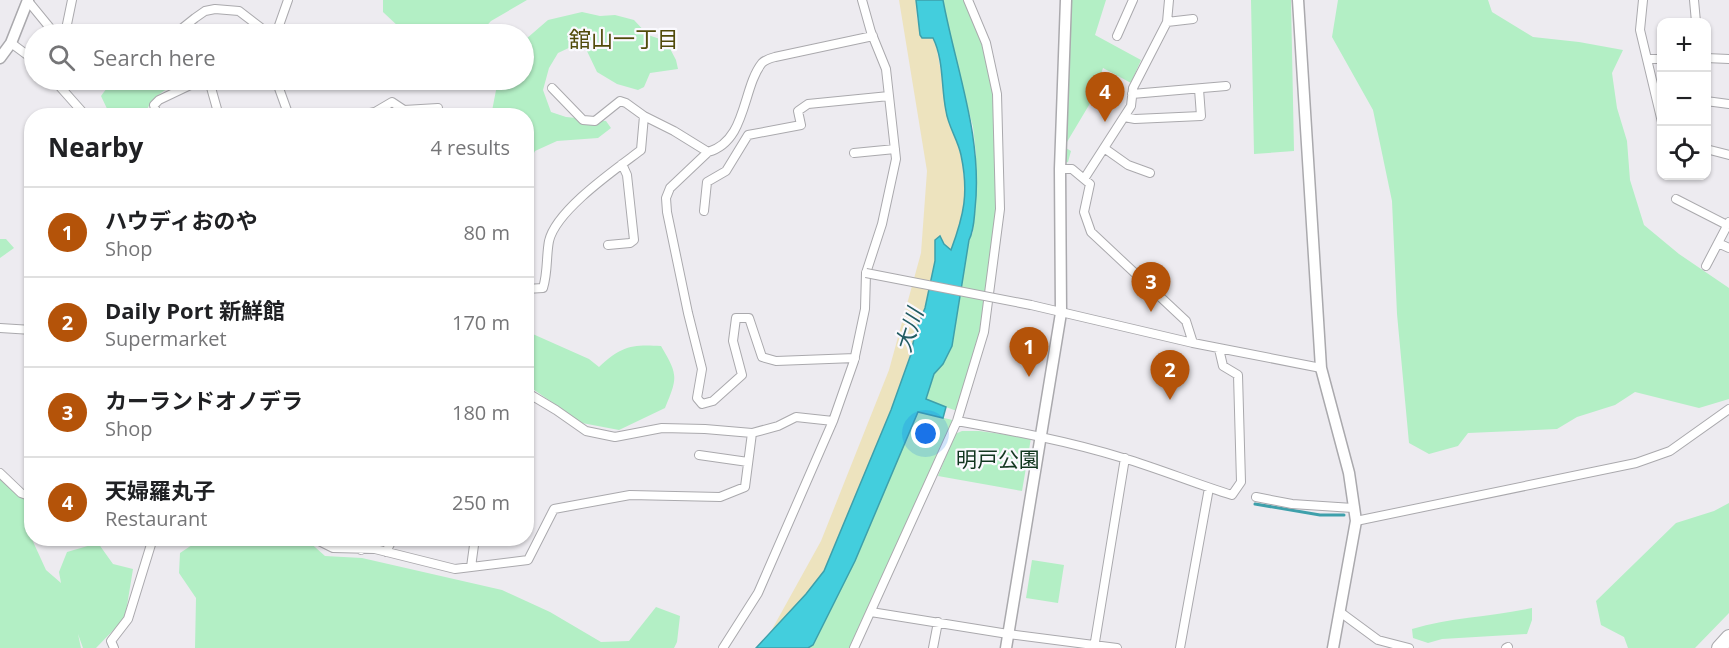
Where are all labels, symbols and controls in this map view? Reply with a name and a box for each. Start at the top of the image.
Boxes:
map controls [1657,18,1711,180]
button: + [1657,18,1711,72]
district label: 舘山一丁目 [569,23,679,53]
search box [24,24,534,90]
icon: search [45,41,78,74]
text: Search here [93,42,216,72]
pin: 4 [1086,72,1124,122]
button: − [1657,72,1711,126]
button: locate [1657,126,1711,180]
text: Nearby [48,129,143,165]
text: 4 results [430,134,510,161]
text: ハウディおのや [105,205,257,235]
text: 1 [62,219,73,246]
text: 80 m [463,219,510,246]
text: Shop [105,235,153,262]
pin: 3 [1132,262,1170,312]
text: Daily Port 新鮮館 [105,295,285,325]
water label: 大川 [887,302,930,355]
text: 2 [62,309,73,336]
text: 170 m [452,309,510,336]
text: Supermarket [105,325,227,352]
pin: 1 [1010,328,1048,377]
pin: 2 [1150,350,1190,400]
text: カーランドオノデラ [105,385,303,415]
text: 3 [62,399,73,426]
text: 180 m [452,399,510,426]
text: Shop [105,415,153,442]
your location [911,419,940,448]
park label: 明戸公園 [956,445,1040,473]
text: 天婦羅丸子 [105,475,215,505]
text: 4 [62,489,73,516]
text: 250 m [452,489,510,516]
text: Restaurant [105,505,207,532]

